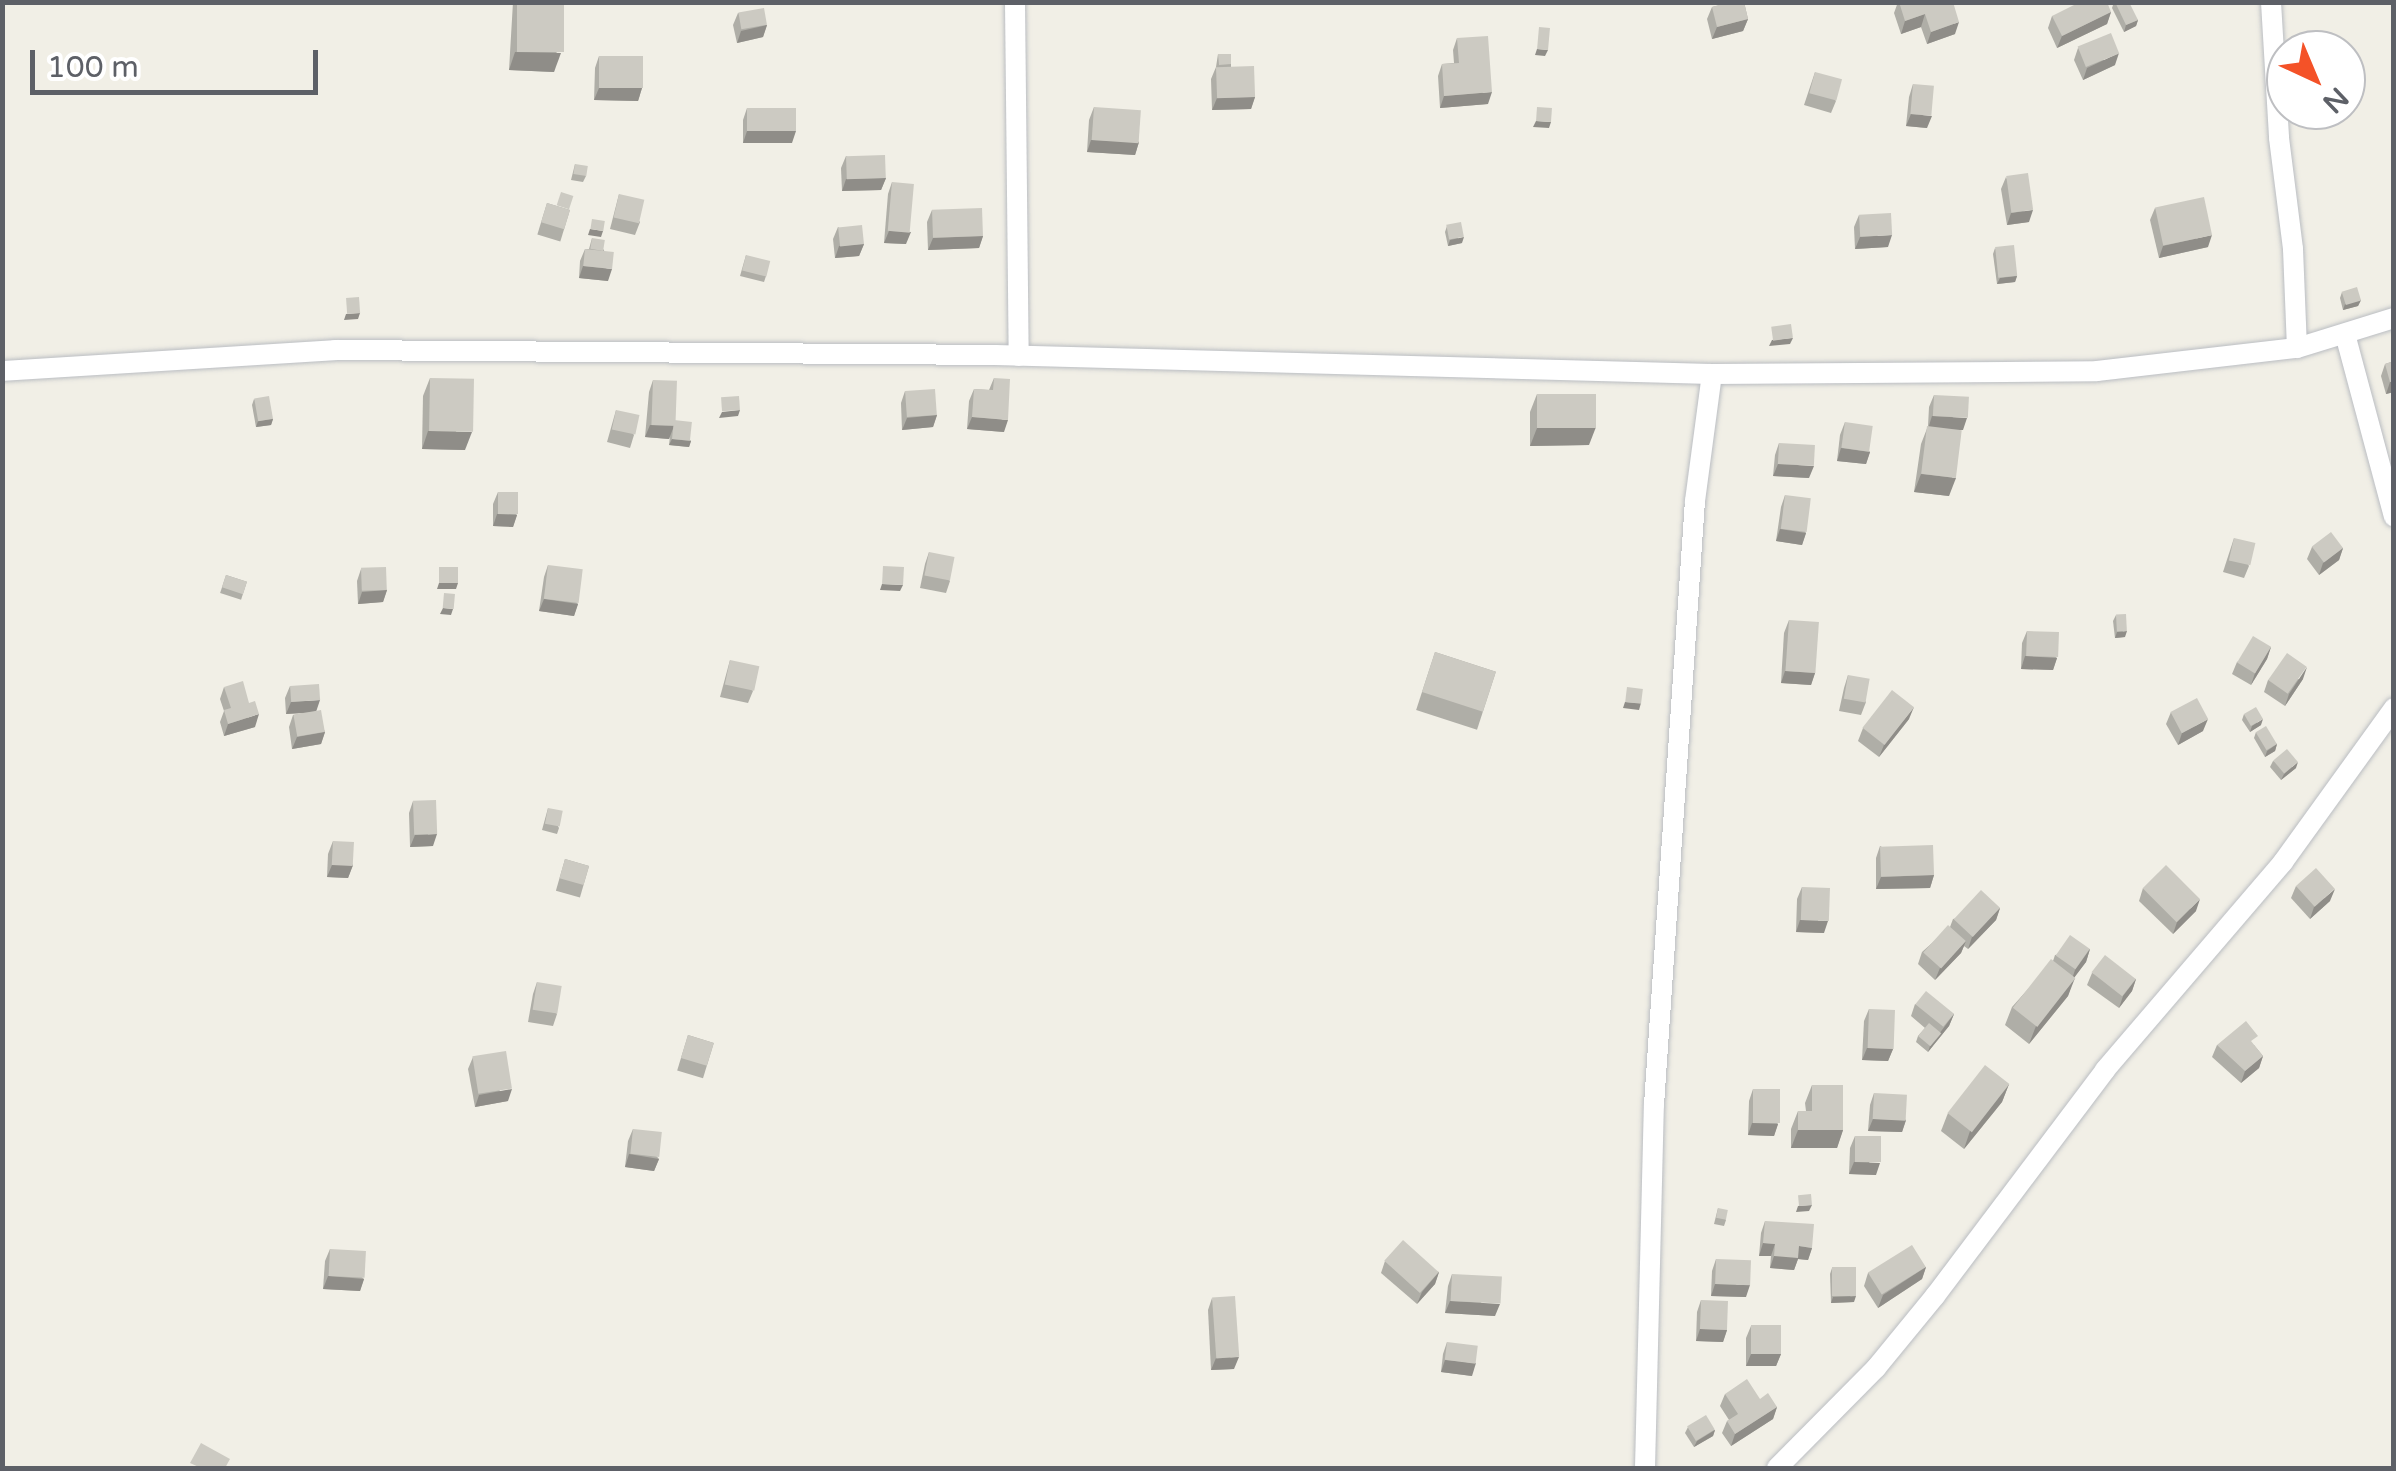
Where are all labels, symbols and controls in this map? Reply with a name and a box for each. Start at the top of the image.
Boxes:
scale bar [35,30,322,92]
north arrow [2266,30,2366,130]
text: 100 m [47,49,139,86]
text: N [2316,80,2355,120]

